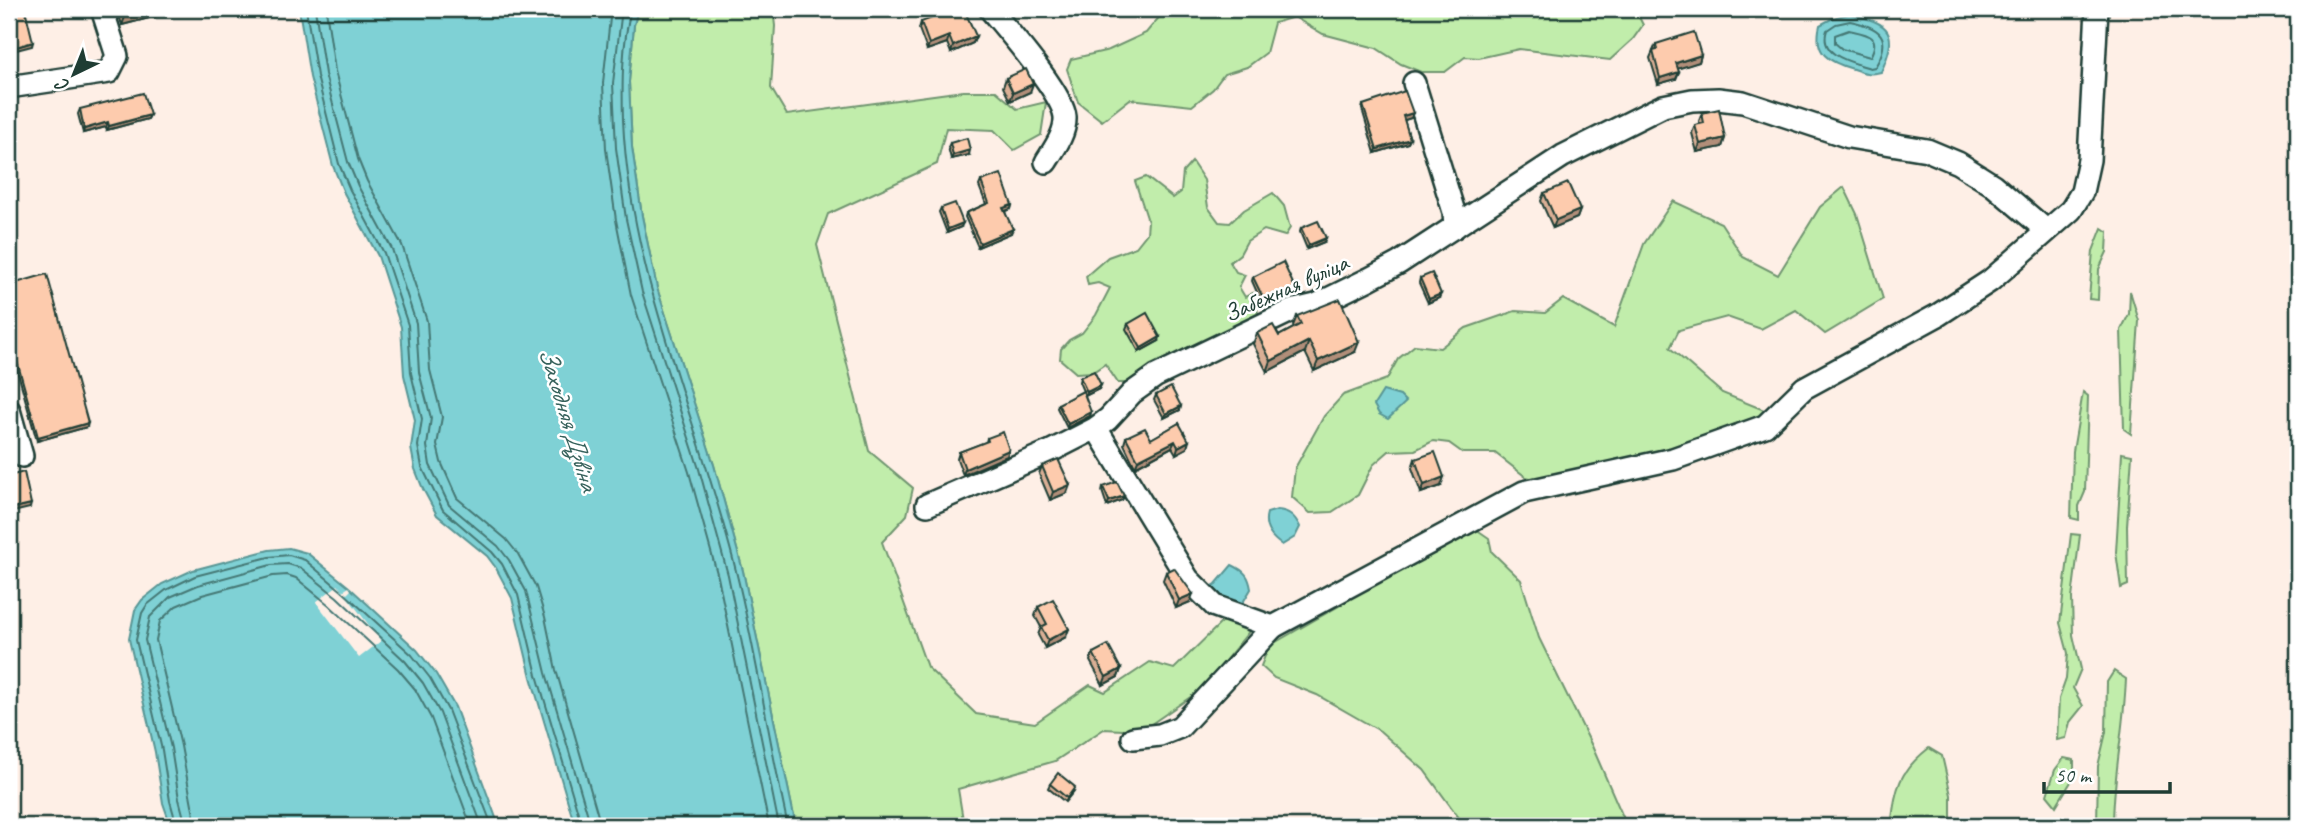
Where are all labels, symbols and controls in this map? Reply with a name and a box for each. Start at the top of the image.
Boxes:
north arrow [38,38,108,108]
text: С [50,72,75,98]
street label: Забежная вуліца [1219,247,1354,329]
water label: Заходняя Дзвіна [531,344,607,497]
scale bar [2044,751,2170,795]
text: 50 m [2055,762,2093,788]

